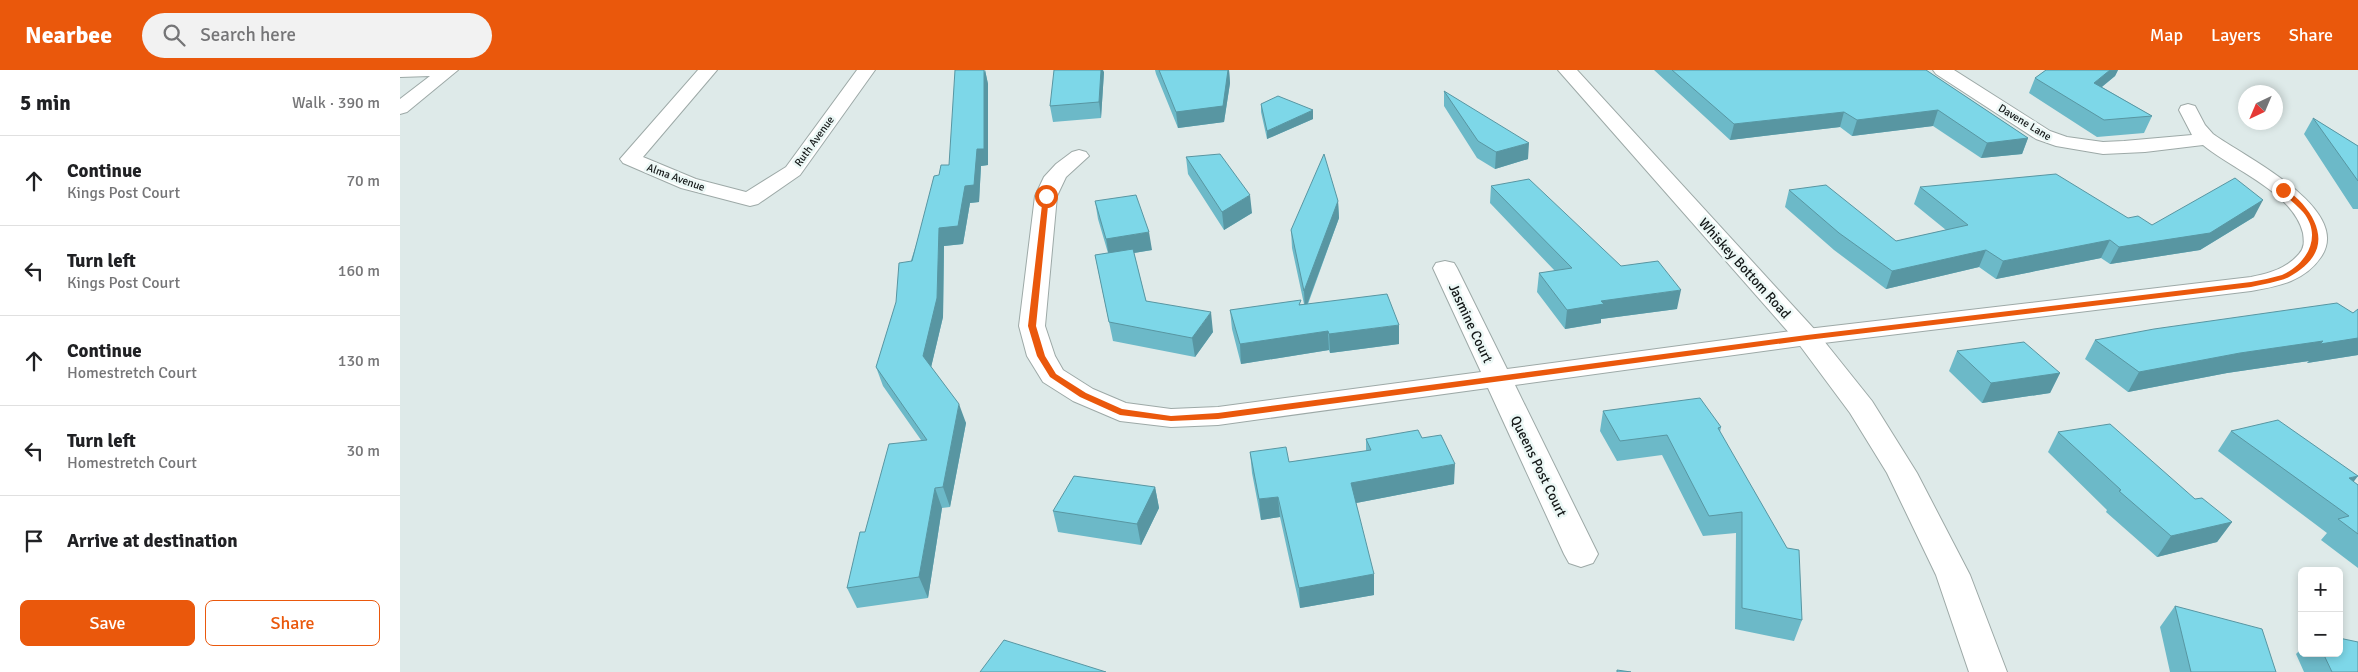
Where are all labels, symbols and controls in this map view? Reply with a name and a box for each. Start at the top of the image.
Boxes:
search box [142,13,492,58]
text: Nearbee [25,20,112,50]
icon: search [160,21,188,49]
text: Search here [200,23,296,47]
text: Map [2150,24,2183,46]
text: Layers [2211,24,2261,46]
text: Share [2289,24,2333,46]
north arrow [2238,85,2283,130]
text: 5 min [20,90,71,116]
text: Walk · 390 m [292,93,380,113]
street label: Davene Lane [1996,102,2054,143]
street label: Ruth Avenue [792,114,837,169]
text: Continue [67,159,142,183]
street label: Alma Avenue [645,161,707,194]
icon: ahead [20,167,48,195]
text: 70 m [346,171,380,191]
route end [2272,179,2295,202]
text: Kings Post Court [67,183,180,203]
route start [1035,185,1058,208]
street label: Whiskey Bottom Road [1695,215,1794,322]
text: Turn left [67,249,136,273]
icon: left [20,257,48,285]
text: 160 m [338,261,380,281]
text: Kings Post Court [67,273,180,293]
street label: Jasmine Court [1445,281,1496,366]
text: Continue [67,339,142,363]
icon: ahead [20,347,48,375]
text: 130 m [338,351,380,371]
text: Homestretch Court [67,363,197,383]
street label: Queens Post Court [1507,413,1570,520]
text: Turn left [67,429,136,453]
icon: left [20,437,48,465]
text: 30 m [346,441,380,461]
text: Homestretch Court [67,453,197,473]
icon: arrive [20,527,48,555]
text: Arrive at destination [67,529,238,553]
map controls [2298,567,2343,657]
button: + [2298,567,2343,612]
button: Save [20,600,195,646]
button: Share [205,600,380,646]
button: − [2298,612,2343,657]

